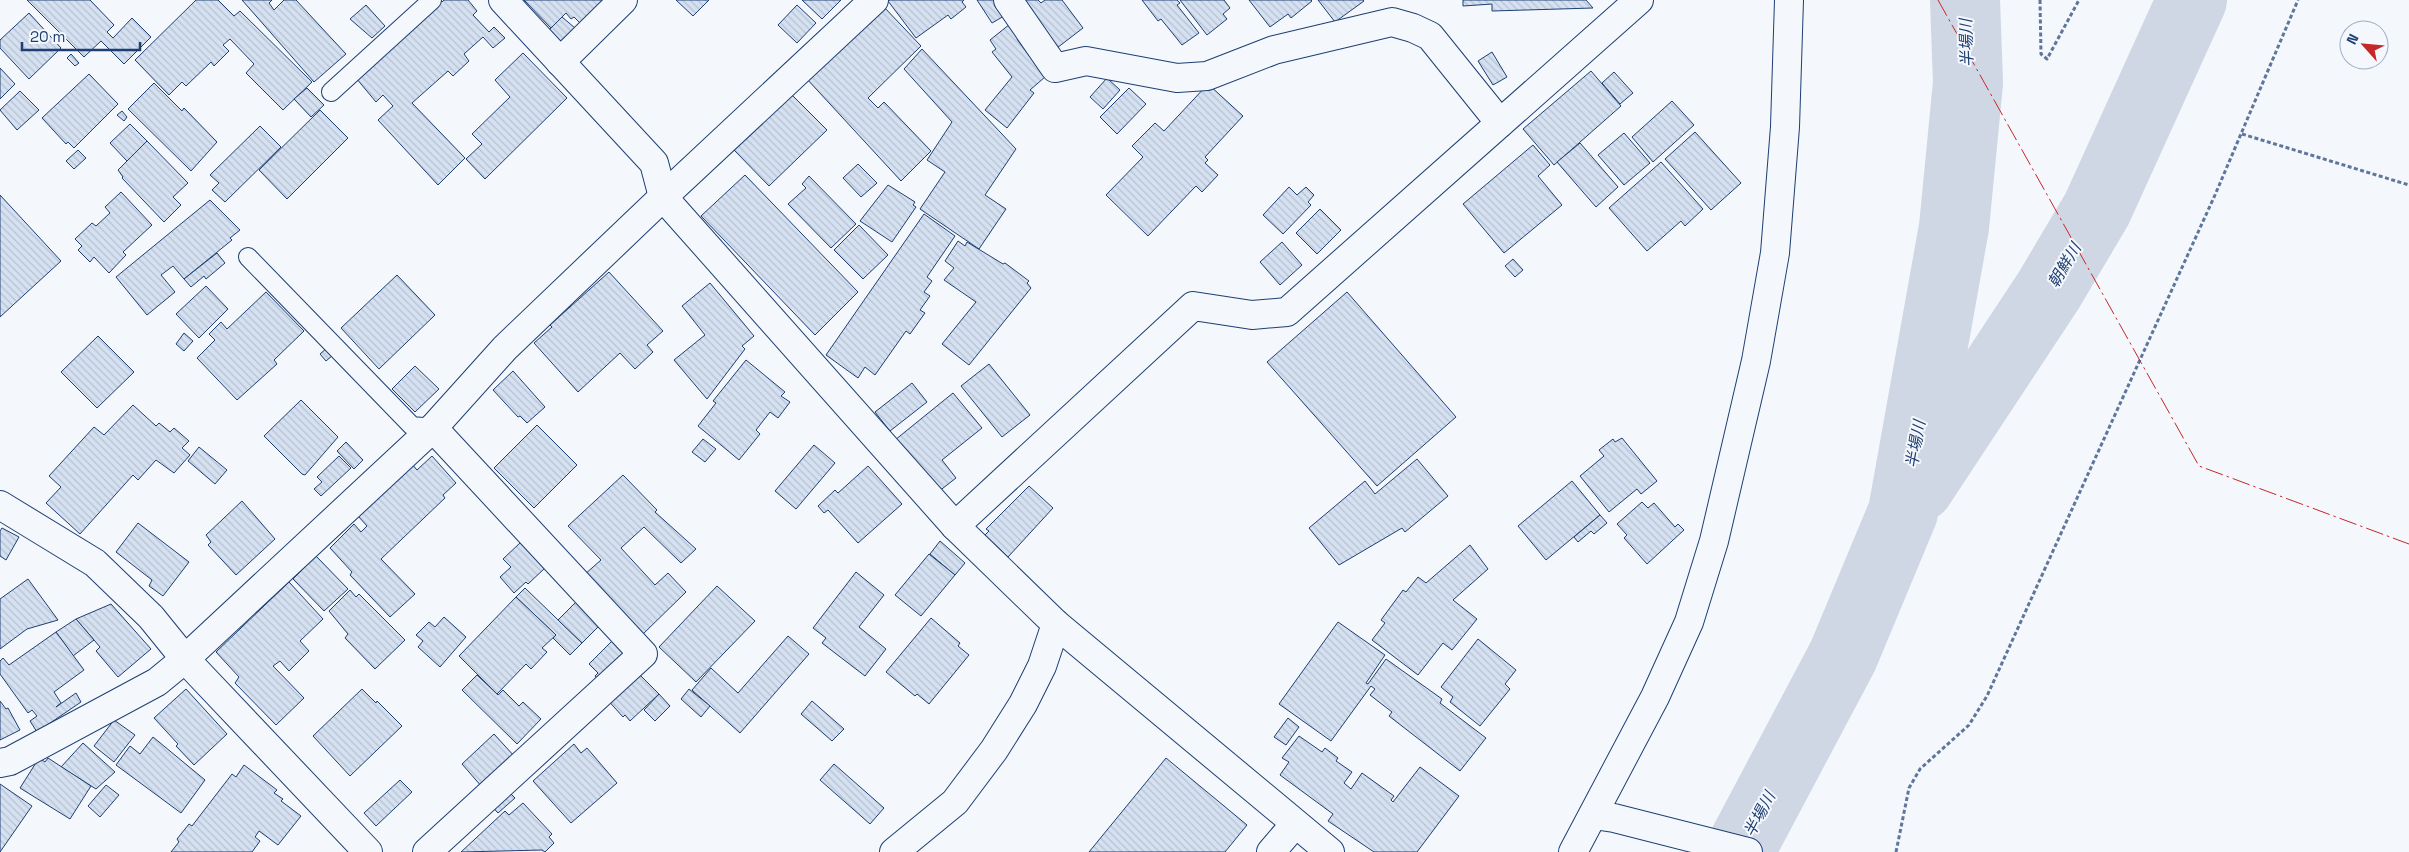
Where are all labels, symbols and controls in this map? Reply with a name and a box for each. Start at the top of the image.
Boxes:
water label: 半場川 [1955,17,1978,67]
scale bar [22,20,140,52]
north arrow [2339,20,2389,70]
text: 20 m [30,27,65,46]
text: N [2342,31,2363,47]
water label: 朝鮮川 [2043,238,2087,291]
water label: 半場川 [1901,417,1930,470]
water label: 半場川 [1739,786,1781,840]

